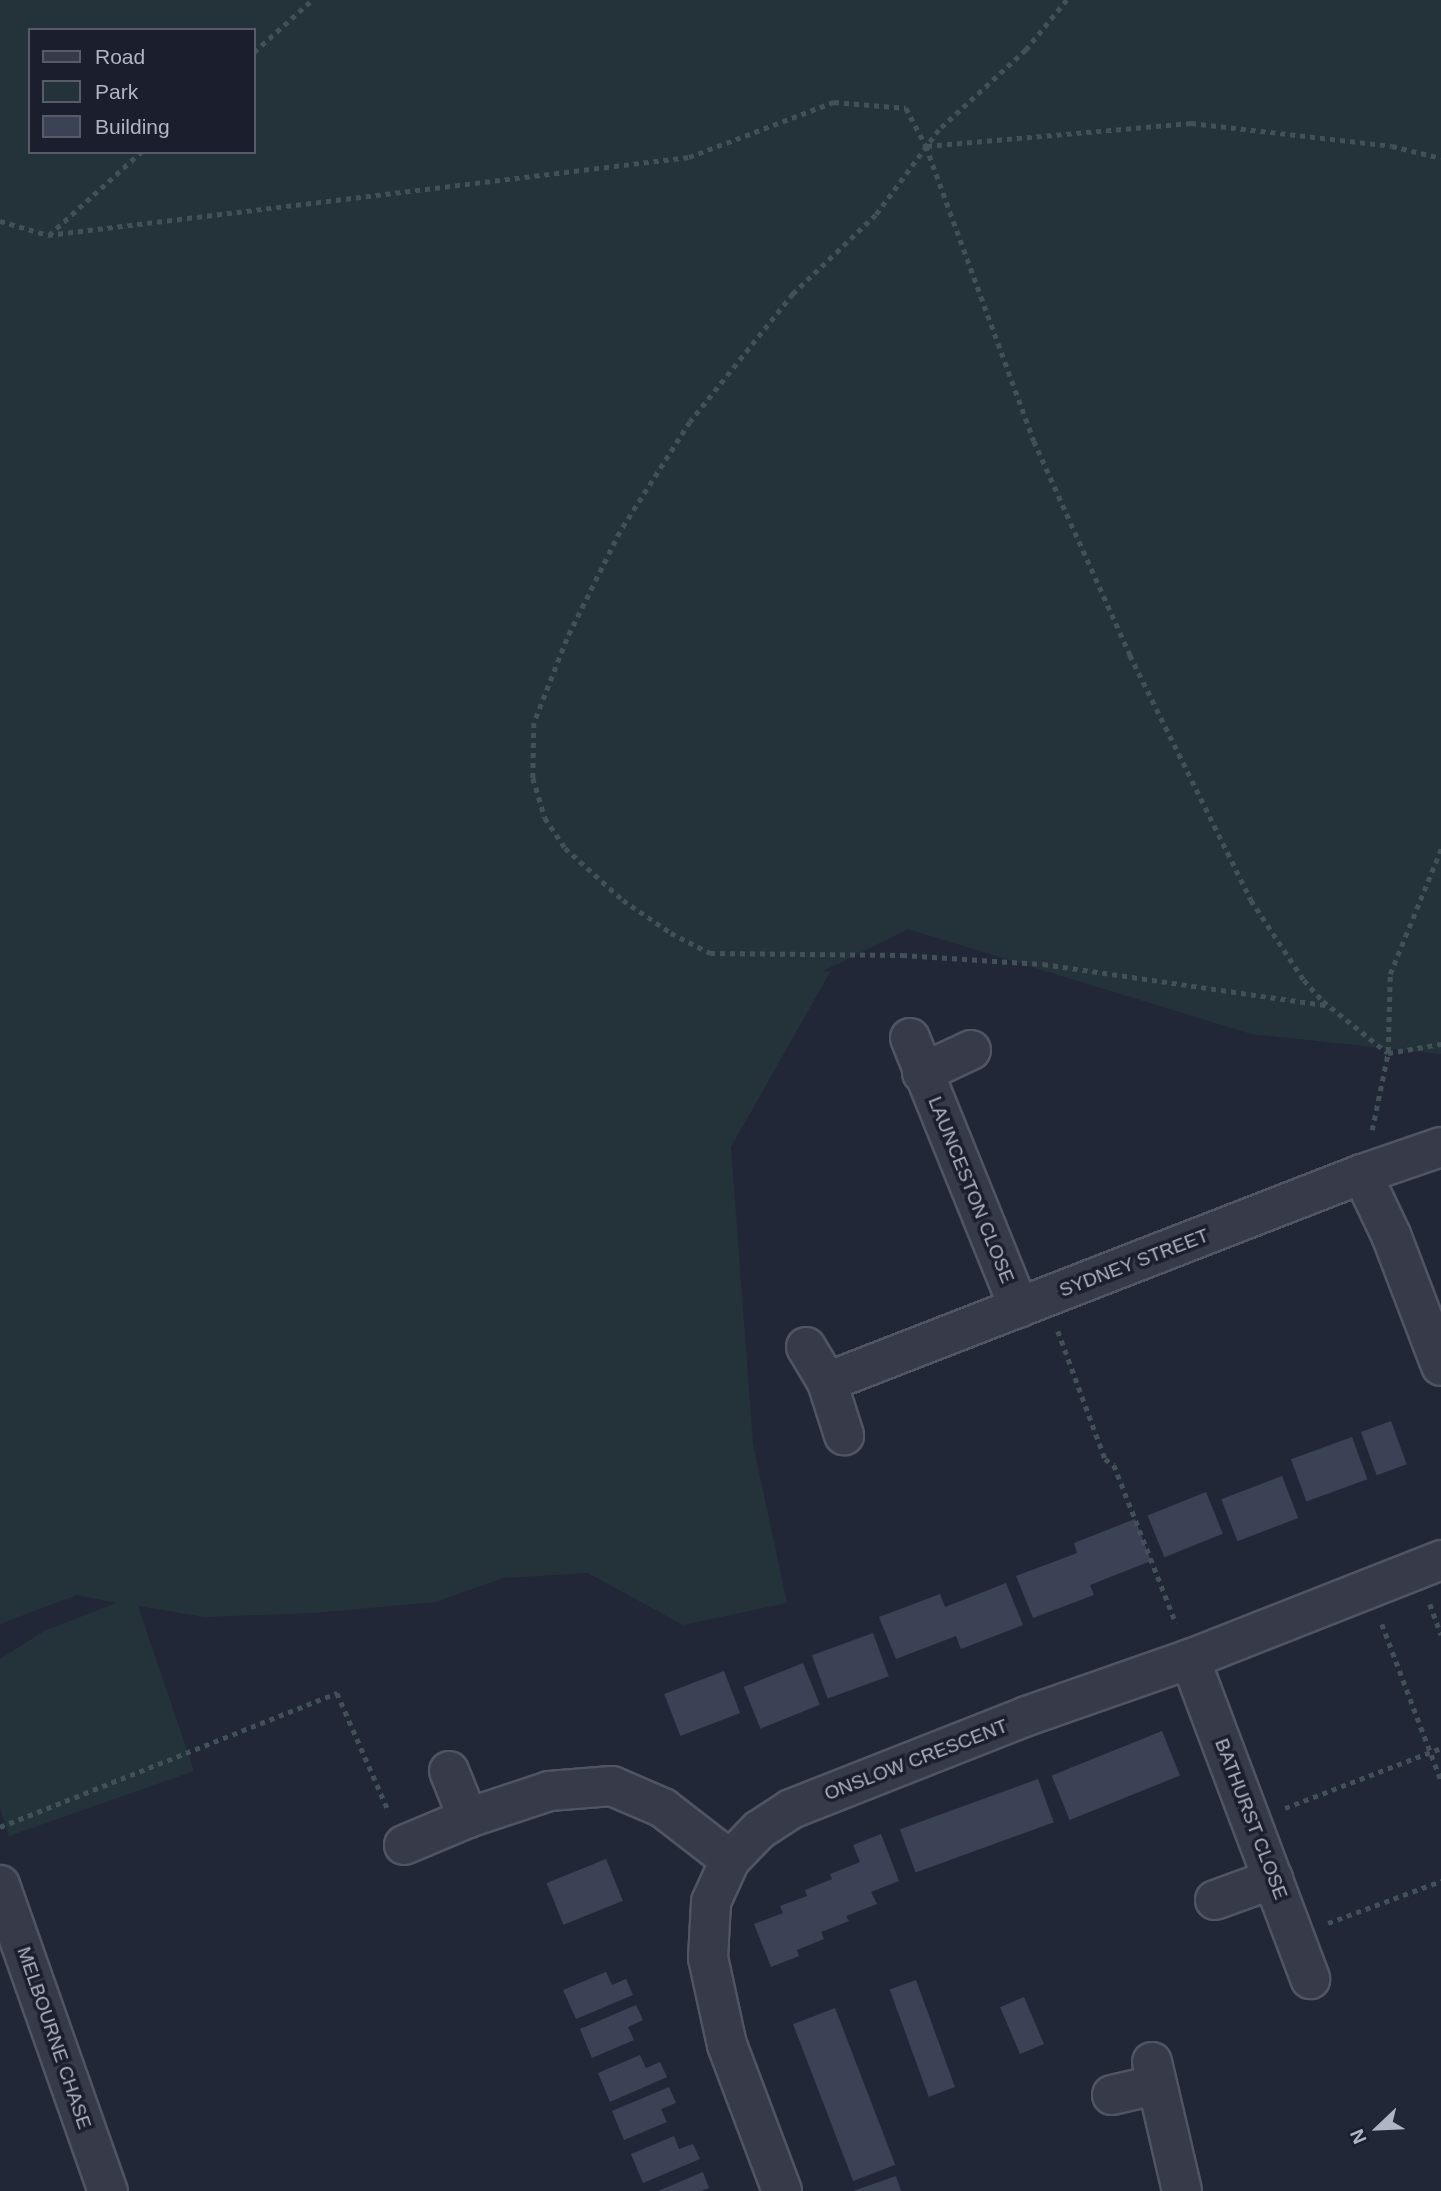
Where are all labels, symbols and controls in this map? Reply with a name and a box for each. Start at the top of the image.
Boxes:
legend [28,28,256,154]
text: Road [95,45,145,68]
text: Park [95,80,138,103]
text: Building [95,115,170,138]
street label: LAUNCESTON CLOSE [923,1093,1019,1287]
street label: SYDNEY STREET [1056,1224,1212,1302]
street label: ONSLOW CRESCENT [821,1715,1011,1805]
street label: BATHURST CLOSE [1210,1735,1292,1903]
street label: MELBOURNE CHASE [12,1944,96,2132]
north arrow [1343,2093,1413,2163]
text: N [1346,2126,1371,2147]

